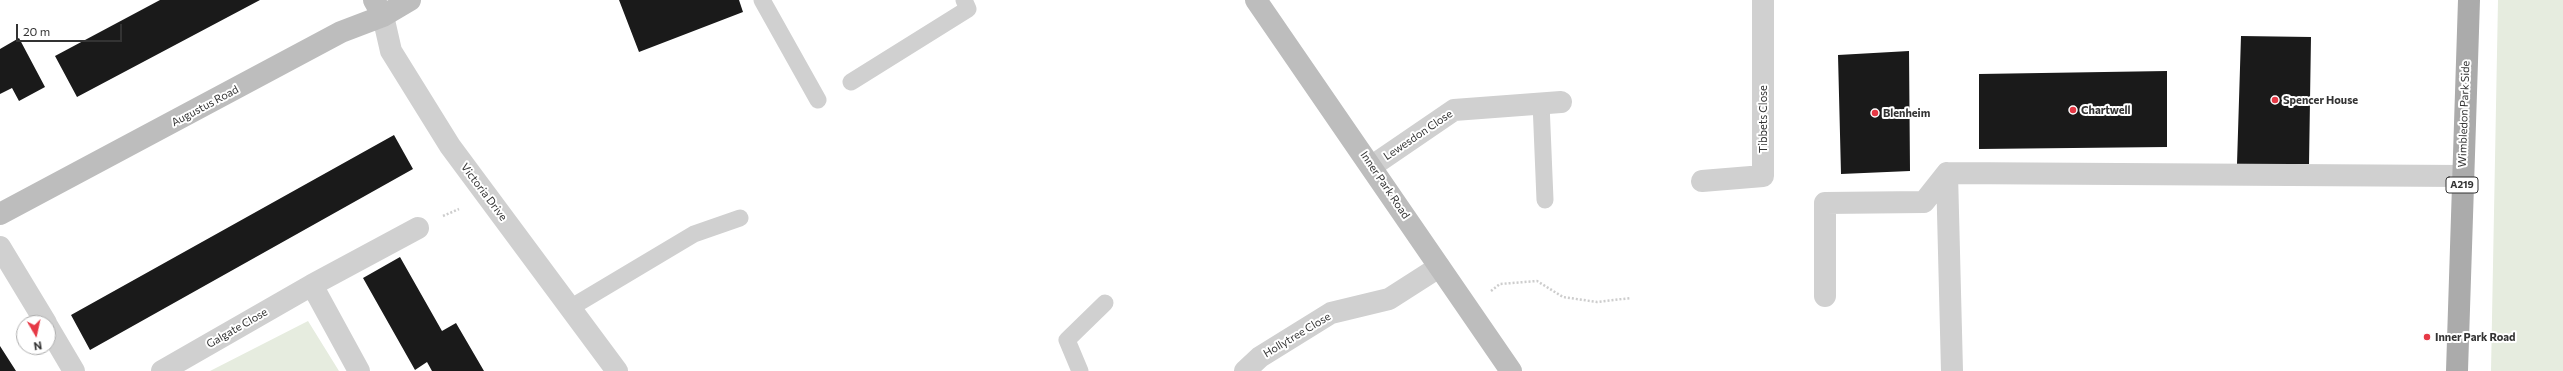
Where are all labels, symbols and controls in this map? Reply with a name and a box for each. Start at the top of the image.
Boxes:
scale bar [18,16,124,42]
text: 20 m [23,24,50,38]
street label: Wimbledon Park Side [2456,60,2472,168]
street label: Augustus Road [169,83,241,129]
street label: Tibbets Close [1756,85,1770,153]
place label: Spencer House [2283,93,2358,107]
marker: Spencer House [2270,95,2280,105]
place label: Chartwell [2081,103,2131,117]
marker: Chartwell [2068,105,2078,115]
place label: Blenheim [1883,106,1930,120]
street label: Lewesdon Close [1381,107,1455,163]
marker: Blenheim [1870,108,1880,118]
street label: Inner Park Road [1357,149,1413,221]
street label: Victoria Drive [458,161,510,223]
road number: A219 [2446,177,2478,193]
street label: Galgate Close [204,305,270,351]
street label: Hollytree Close [1261,310,1333,360]
north arrow [16,315,56,355]
place label: Inner Park Road [2435,330,2516,344]
marker: Inner Park Road [2422,332,2432,342]
text: N [33,339,43,353]

